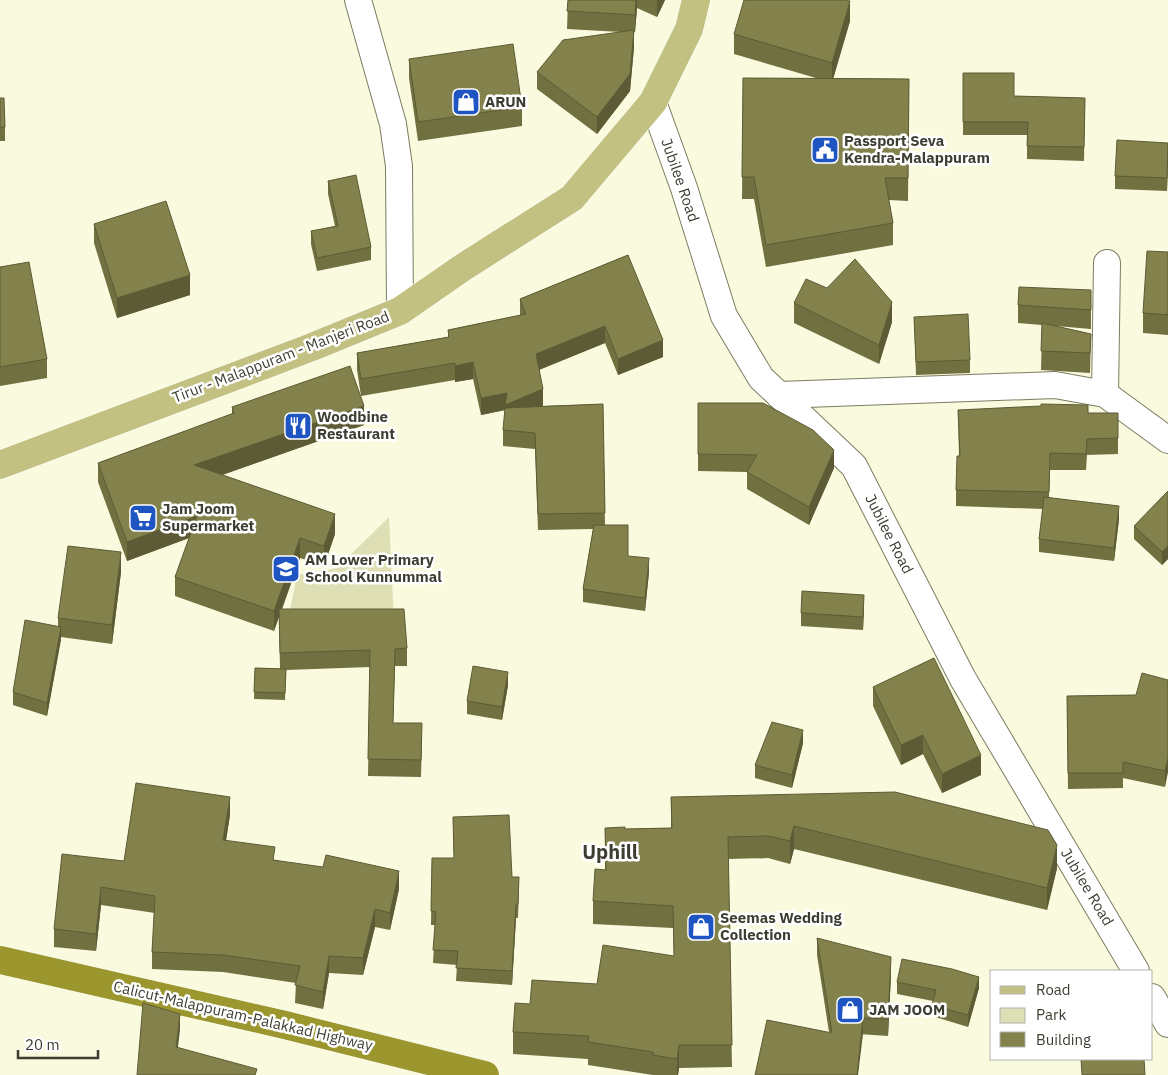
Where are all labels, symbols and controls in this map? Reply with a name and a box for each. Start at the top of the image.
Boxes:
shop icon: ARUN [451,87,481,117]
place label: ARUN [485,92,526,111]
place label: Passport Seva Kendra-Malappuram [844,131,990,167]
public building icon: Passport Seva Kendra-Malappuram [810,135,840,165]
street label: Jubilee Road [657,136,704,224]
street label: Tirur - Malappuram - Manjeri Road [170,306,392,407]
place label: Woodbine Restaurant [317,407,395,443]
restaurant icon: Woodbine Restaurant [283,411,313,441]
street label: Jubilee Road [861,491,918,577]
place label: Jam Joom Supermarket [162,499,255,535]
supermarket icon: Jam Joom Supermarket [128,503,158,533]
place label: AM Lower Primary School Kunnummal [305,550,442,586]
school or university icon: AM Lower Primary School Kunnummal [271,554,301,584]
district label: Uphill [582,838,638,865]
street label: Jubilee Road [1057,844,1118,929]
place label: Seemas Wedding Collection [720,908,842,944]
shop icon: Seemas Wedding Collection [686,912,716,942]
legend [990,970,1153,1060]
street label: Calicut-Malappuram-Palakkad Highway [112,976,375,1055]
text: Road [1036,980,1071,999]
shop icon: JAM JOOM [835,995,865,1025]
place label: JAM JOOM [869,1000,945,1019]
text: Park [1036,1005,1066,1024]
scale bar [18,1028,98,1060]
text: Building [1036,1030,1091,1049]
text: 20 m [25,1035,60,1054]

